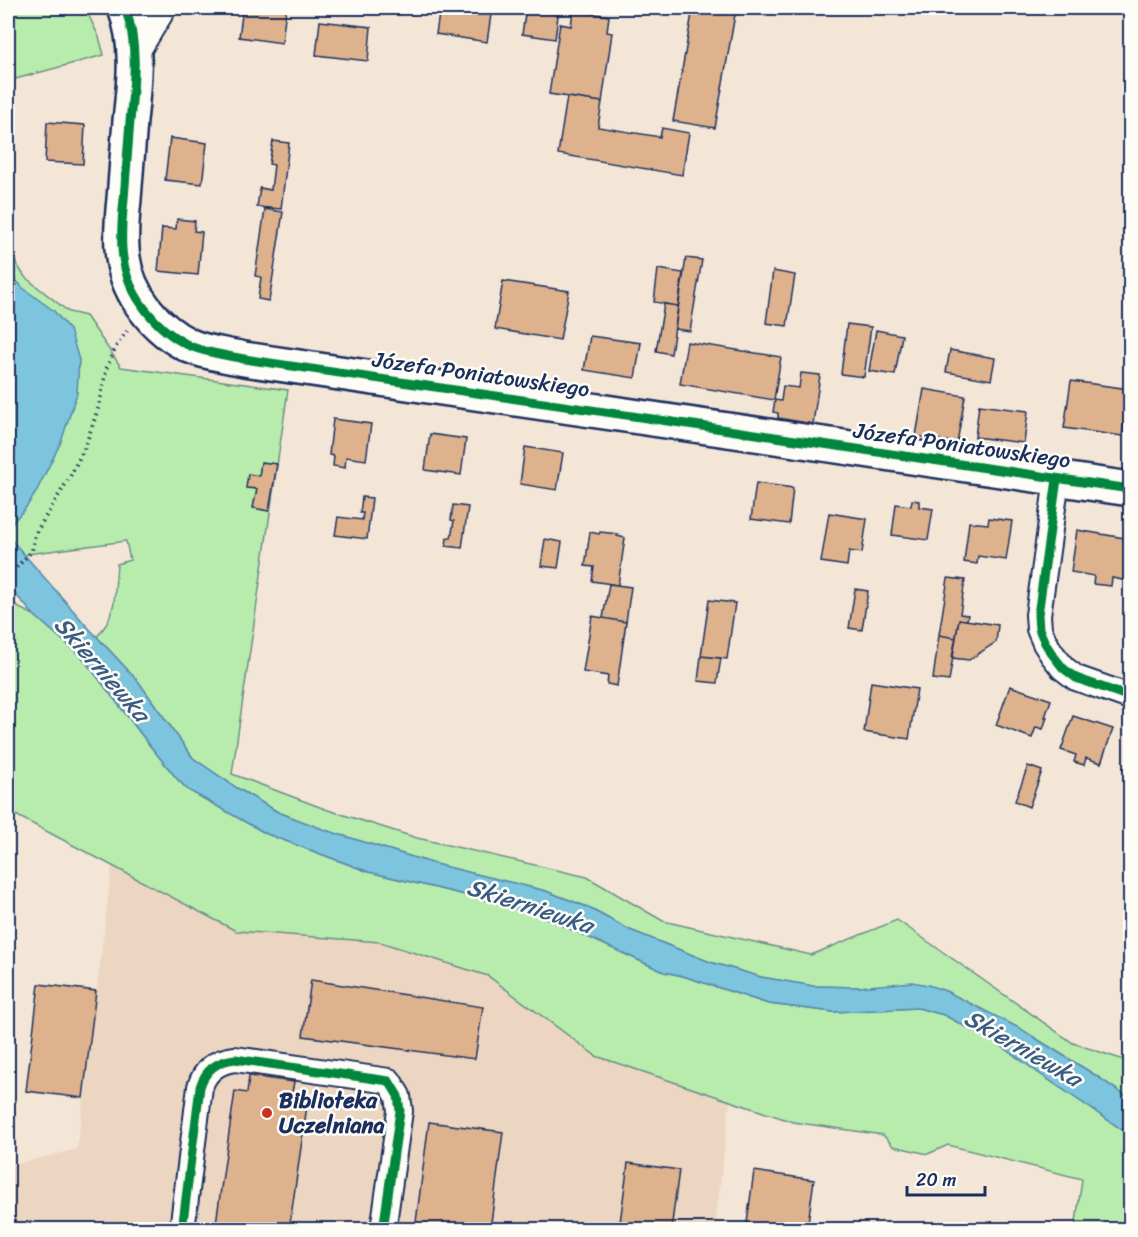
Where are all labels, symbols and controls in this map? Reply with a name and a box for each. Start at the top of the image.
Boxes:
street label: Józefa Poniatowskiego [369,339,592,409]
street label: Józefa Poniatowskiego [850,410,1073,480]
water label: Skierniewka [44,606,162,734]
water label: Skierniewka [462,866,601,947]
water label: Skierniewka [956,997,1092,1100]
place label: Biblioteka Uczelniana [279,1081,384,1145]
marker: Biblioteka Uczelniana [260,1106,274,1120]
scale bar [907,1159,985,1197]
text: 20 m [916,1164,956,1196]

